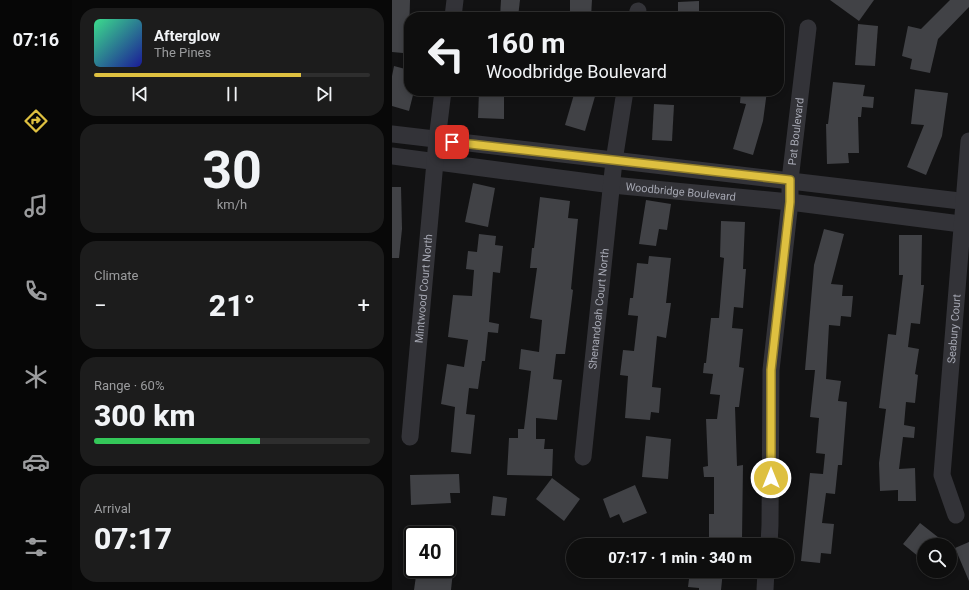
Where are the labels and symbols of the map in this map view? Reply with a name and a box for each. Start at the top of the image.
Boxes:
street label: Pat Boulevard [786,97,807,166]
pin [435,125,469,159]
street label: Woodbridge Boulevard [625,180,736,204]
street label: Mintwood Court North [413,234,435,344]
street label: Shenandoah Court North [586,248,612,370]
street label: Seabury Court [945,293,964,364]
position arrow [750,457,792,499]
speed limit sign: 40 [404,526,456,578]

